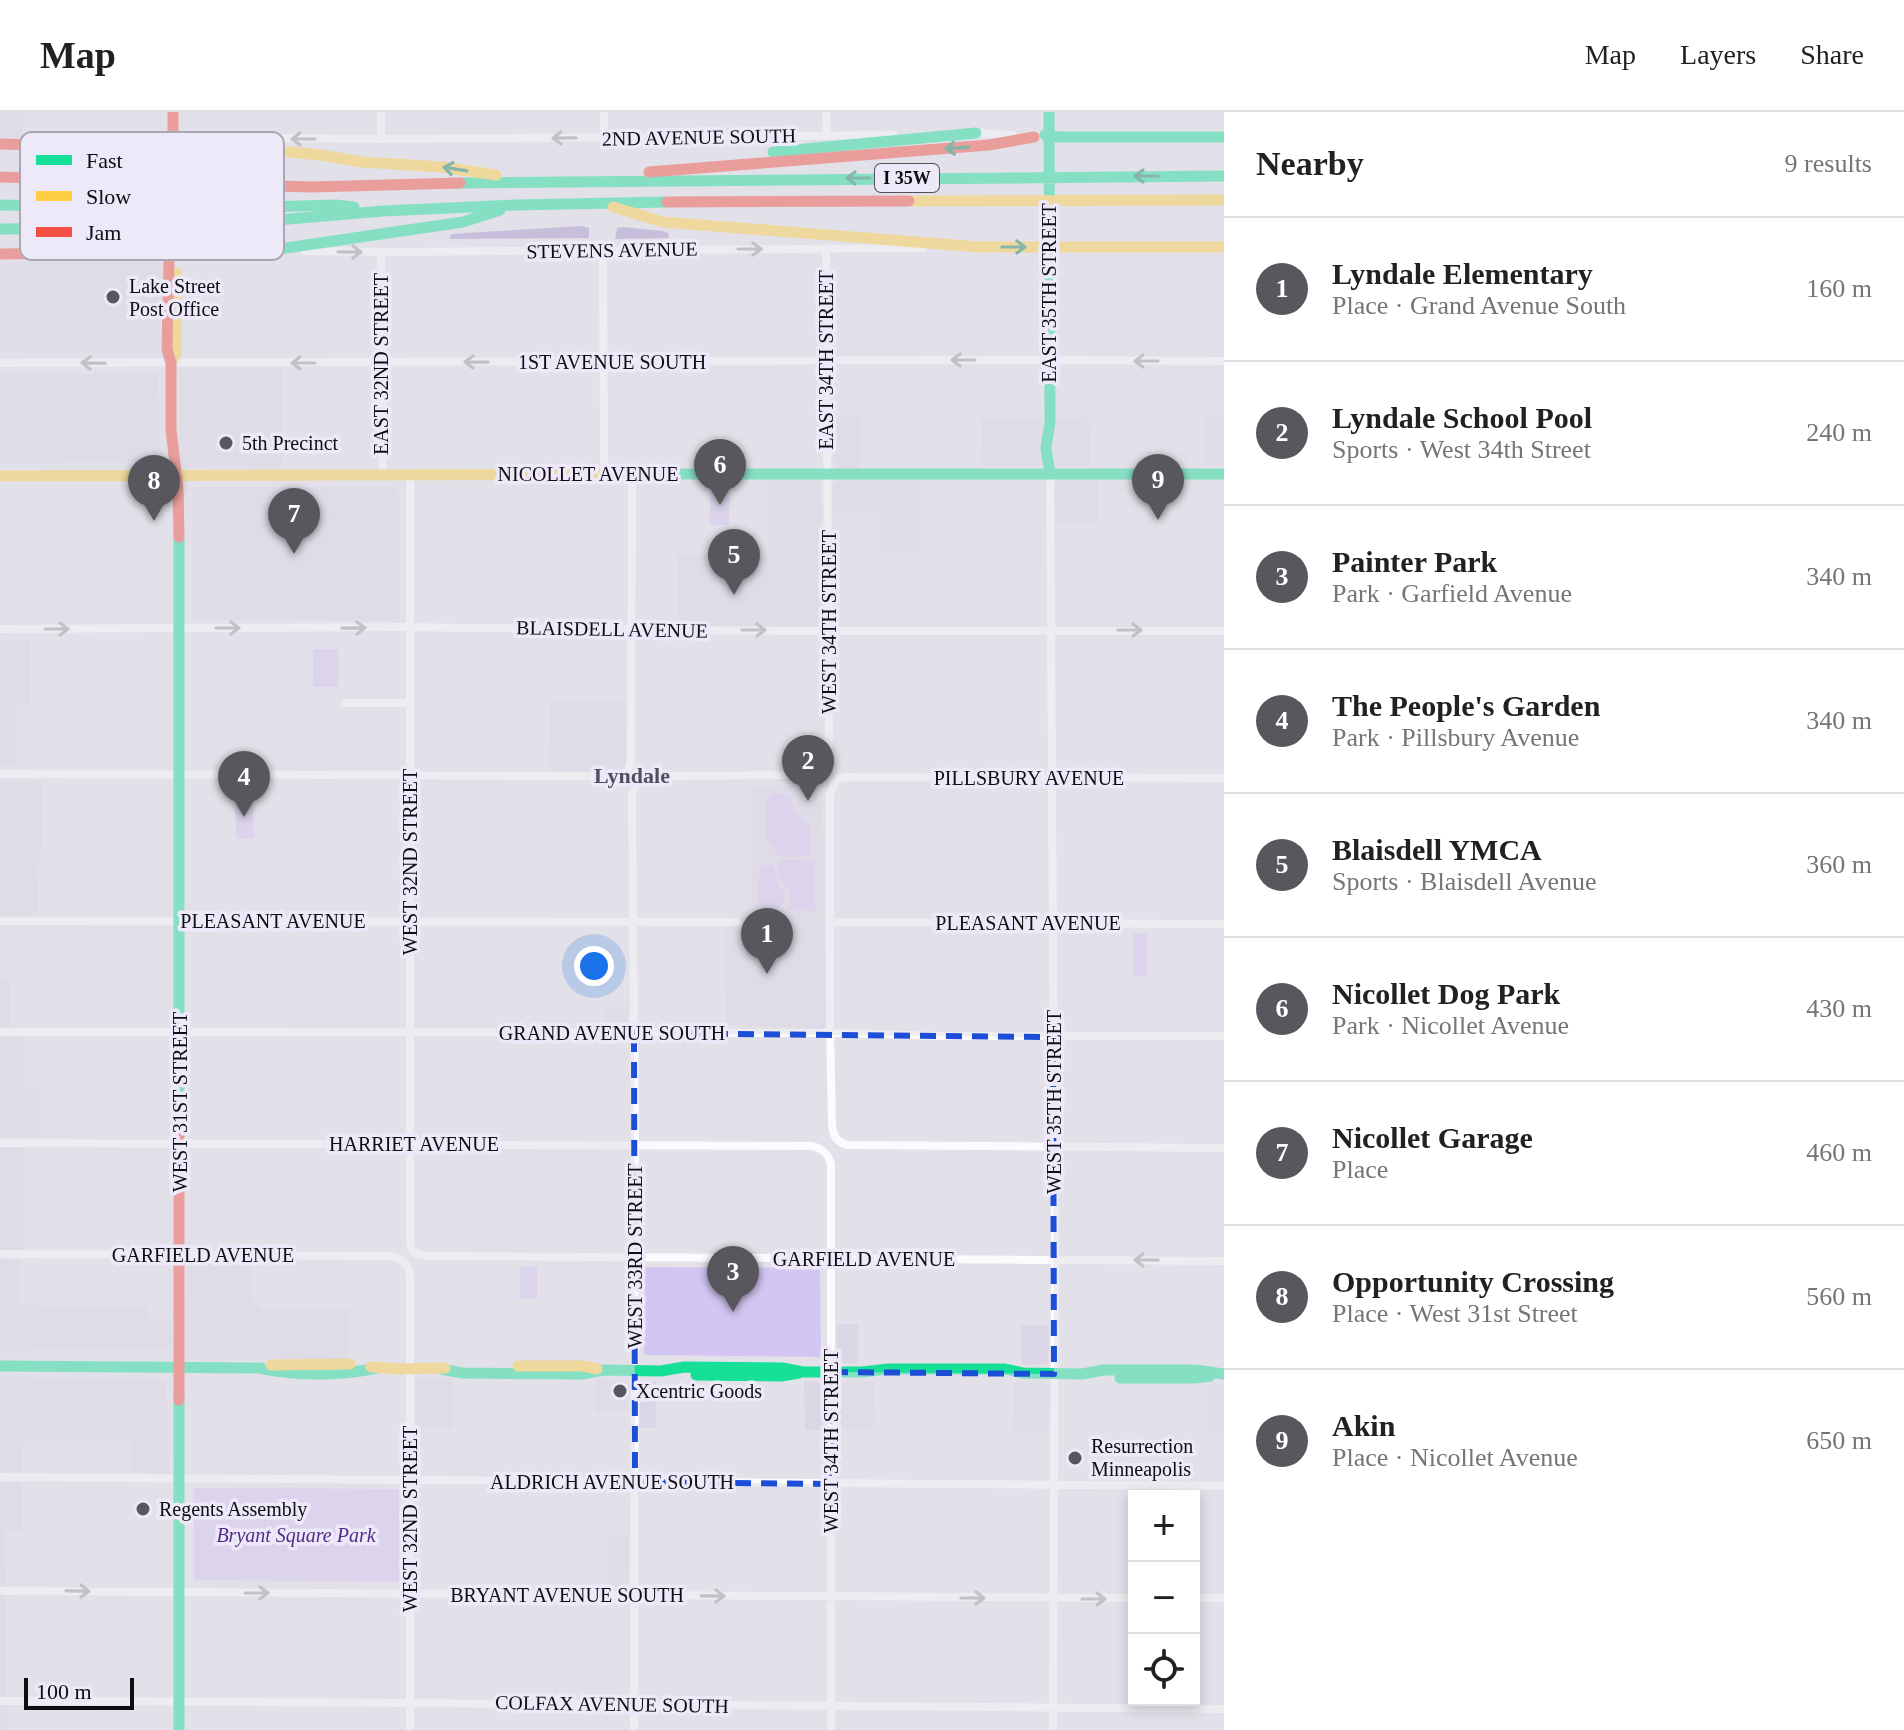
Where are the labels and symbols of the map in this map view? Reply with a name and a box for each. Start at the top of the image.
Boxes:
street label: 2ND AVENUE SOUTH [602,124,796,150]
one-way arrow [551,130,578,146]
one-way arrow [290,131,317,147]
legend [20,132,284,260]
one-way arrow [944,141,971,156]
text: Fast [86,148,123,173]
one-way arrow [443,161,468,176]
road number: I 35W [875,164,939,192]
one-way arrow [1133,168,1160,184]
one-way arrow [845,170,872,186]
text: Slow [86,184,131,209]
street label: EAST 35TH STREET [1038,203,1060,383]
text: Jam [86,220,121,245]
street label: STEVENS AVENUE [526,238,698,262]
one-way arrow [1000,239,1027,255]
one-way arrow [736,241,763,256]
one-way arrow [336,244,363,259]
street label: EAST 34TH STREET [815,270,837,450]
street label: EAST 32ND STREET [370,273,392,455]
place label: Lake Street Post Office [129,275,221,320]
marker: Lake Street Post Office [104,288,122,306]
street label: 1ST AVENUE SOUTH [518,351,706,373]
one-way arrow [950,352,977,368]
one-way arrow [1133,353,1160,368]
one-way arrow [463,354,490,370]
one-way arrow [80,355,107,371]
one-way arrow [290,355,317,371]
place label: 5th Precinct [242,432,339,454]
marker: 5th Precinct [217,434,235,452]
pin: 6 [694,439,746,505]
pin: 9 [1132,454,1184,520]
pin: 8 [128,455,180,521]
street label: NICOLLET AVENUE [498,463,678,485]
pin: 7 [268,488,320,554]
pin: 5 [708,529,760,595]
street label: WEST 34TH STREET [818,530,840,714]
street label: BLAISDELL AVENUE [516,616,708,642]
one-way arrow [214,620,241,636]
one-way arrow [340,620,367,636]
one-way arrow [43,621,70,637]
one-way arrow [740,622,767,638]
one-way arrow [1116,623,1143,638]
pin: 2 [782,735,834,801]
pin: 4 [218,751,270,817]
district label: Lyndale [594,763,670,788]
street label: PILLSBURY AVENUE [934,767,1124,789]
street label: WEST 32ND STREET [399,769,421,955]
pin: 1 [741,908,793,974]
street label: PLEASANT AVENUE [180,910,366,932]
street label: PLEASANT AVENUE [935,912,1121,934]
your location [574,946,614,986]
street label: WEST 35TH STREET [1043,1010,1065,1194]
street label: WEST 31ST STREET [169,1012,191,1192]
street label: GRAND AVENUE SOUTH [499,1022,725,1044]
street label: HARRIET AVENUE [329,1133,499,1155]
street label: WEST 33RD STREET [624,1163,646,1349]
street label: GARFIELD AVENUE [112,1244,294,1266]
pin: 3 [707,1246,759,1312]
street label: GARFIELD AVENUE [773,1248,955,1270]
one-way arrow [1133,1252,1160,1268]
street label: WEST 34TH STREET [820,1349,842,1533]
place label: Xcentric Goods [636,1380,762,1402]
marker: Xcentric Goods [611,1382,629,1400]
street label: WEST 32ND STREET [399,1426,421,1612]
place label: Resurrection Minneapolis [1091,1435,1193,1481]
marker: Resurrection Minneapolis [1066,1449,1084,1467]
street label: ALDRICH AVENUE SOUTH [490,1471,734,1493]
place label: Regents Assembly [159,1498,307,1521]
marker: Regents Assembly [134,1500,152,1518]
park label: Bryant Square Park [216,1524,377,1547]
one-way arrow [64,1584,91,1599]
street label: BRYANT AVENUE SOUTH [450,1584,684,1606]
one-way arrow [243,1585,270,1601]
one-way arrow [699,1588,726,1604]
one-way arrow [959,1590,986,1606]
one-way arrow [1080,1591,1107,1607]
scale bar [24,1674,134,1710]
street label: COLFAX AVENUE SOUTH [495,1691,729,1717]

